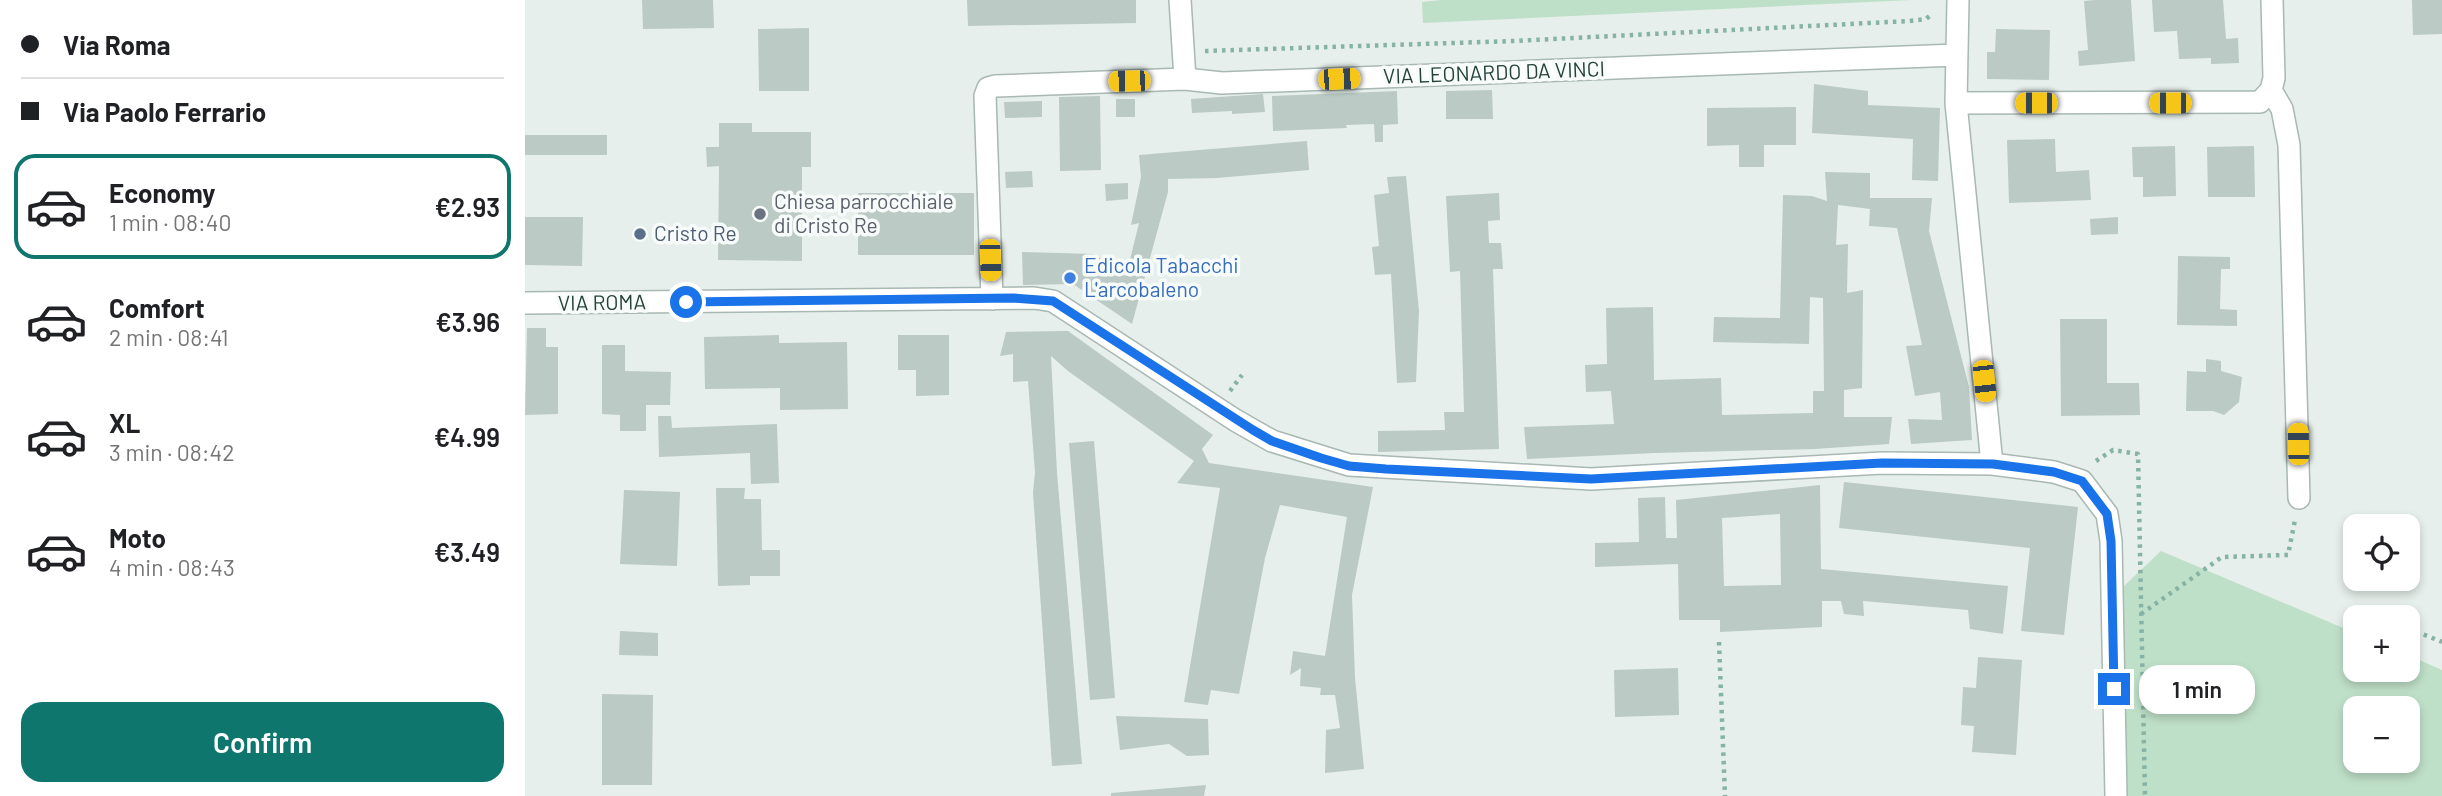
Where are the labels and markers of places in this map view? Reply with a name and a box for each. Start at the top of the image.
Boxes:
place label: Chiesa parrocchiale di Cristo Re [774,188,954,237]
marker: Chiesa parrocchiale di Cristo Re [752,206,768,222]
place label: Cristo Re [654,220,737,245]
marker: Cristo Re [632,226,648,242]
place label: Edicola Tabacchi L'arcobaleno [1084,252,1239,301]
marker: Edicola Tabacchi L'arcobaleno [1062,270,1078,286]

